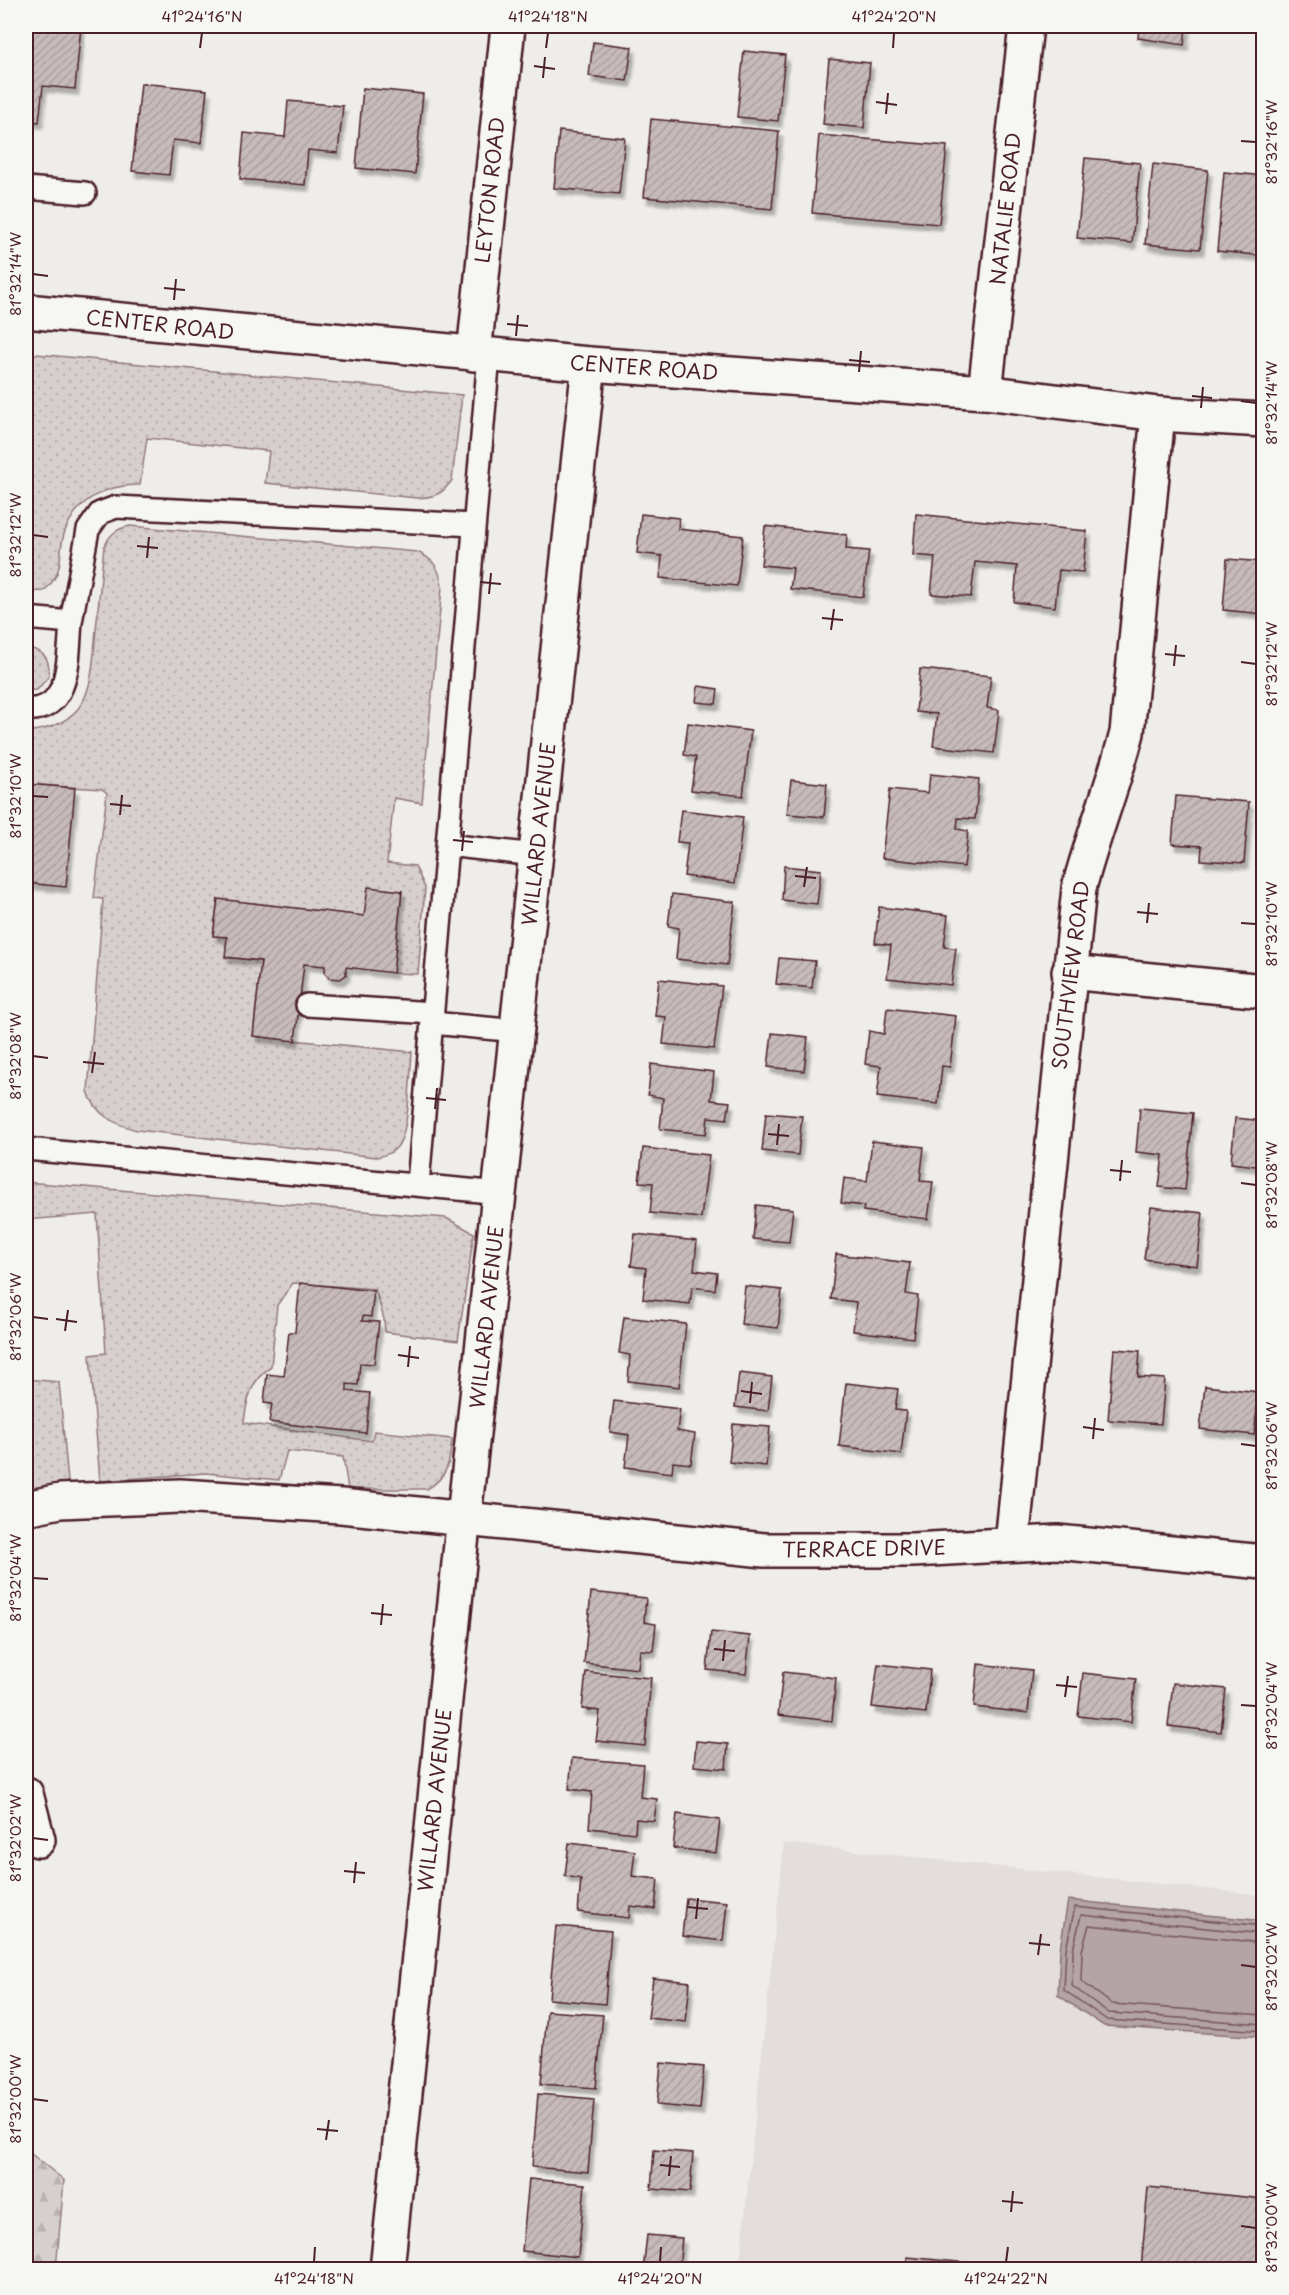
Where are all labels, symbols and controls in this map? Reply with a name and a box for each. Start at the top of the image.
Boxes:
text: 41°24'16"N [162,4,242,27]
text: 41°24'18"N [508,4,588,27]
text: 41°24'20"N [851,4,937,27]
text: 81°32'16"W [1259,99,1282,184]
street label: LEYTON ROAD [466,115,512,264]
street label: NATALIE ROAD [982,131,1028,287]
text: 81°32'14"W [3,231,26,316]
street label: CENTER ROAD [84,301,236,347]
street label: CENTER ROAD [569,347,719,387]
text: 81°32'14"W [1259,360,1282,445]
text: 81°32'12"W [3,492,26,577]
text: 81°32'12"W [1259,621,1282,706]
street label: WILLARD AVENUE [513,741,563,927]
text: 81°32'10"W [3,753,26,839]
street label: SOUTHVIEW ROAD [1044,879,1096,1071]
text: 81°32'10"W [1259,881,1282,967]
text: 81°32'08"W [3,1011,26,1100]
text: 81°32'08"W [1259,1140,1282,1229]
street label: WILLARD AVENUE [461,1224,511,1410]
text: 81°32'06"W [3,1272,26,1361]
text: 81°32'06"W [1259,1401,1282,1490]
street label: TERRACE DRIVE [782,1532,946,1564]
text: 81°32'04"W [3,1533,26,1622]
text: 81°32'04"W [1259,1661,1282,1750]
street label: WILLARD AVENUE [409,1707,459,1893]
text: 81°32'02"W [3,1793,26,1882]
text: 81°32'02"W [1259,1922,1282,2011]
text: 81°32'00"W [3,2054,26,2144]
text: 81°32'00"W [1259,2183,1282,2273]
text: 41°24'18"N [274,2266,354,2289]
text: 41°24'20"N [617,2266,703,2289]
text: 41°24'22"N [964,2266,1048,2289]

